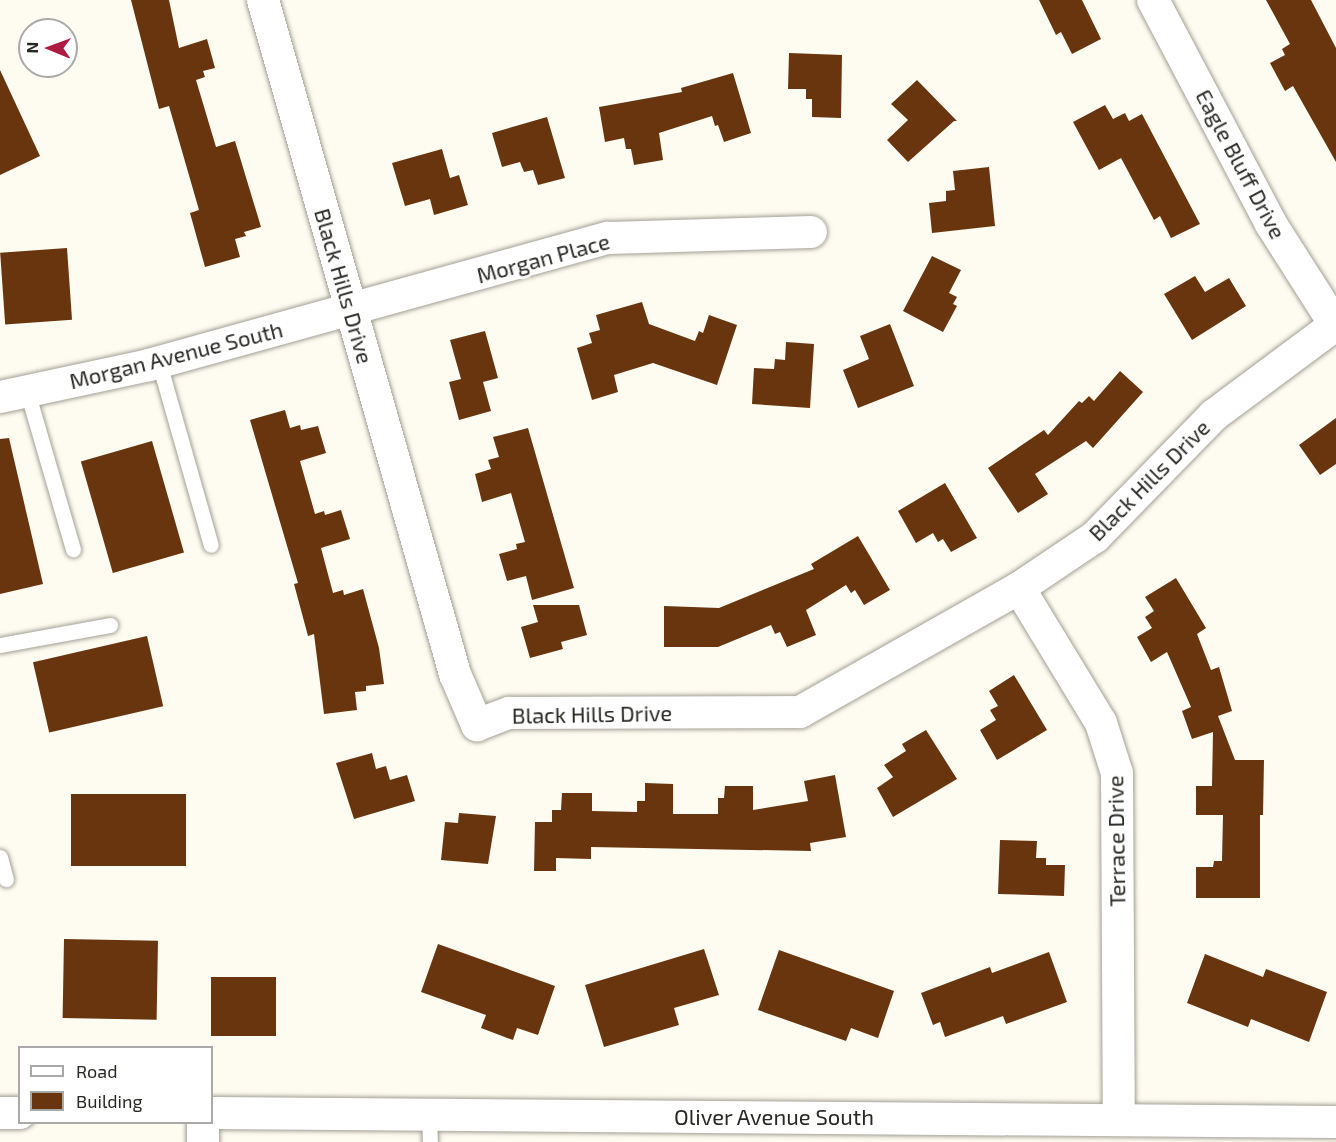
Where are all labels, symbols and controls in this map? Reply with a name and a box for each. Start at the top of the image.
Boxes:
north arrow [18,18,78,78]
text: N [22,42,41,54]
street label: Eagle Bluff Drive [1191,85,1291,243]
street label: Black Hills Drive [309,205,379,367]
street label: Morgan Place [474,228,612,288]
street label: Morgan Avenue South [66,316,286,394]
street label: Black Hills Drive [1083,414,1215,546]
street label: Black Hills Drive [511,699,673,729]
street label: Terrace Drive [1102,775,1130,907]
legend [18,1046,213,1124]
text: Road [76,1060,117,1082]
text: Building [76,1090,143,1112]
street label: Oliver Avenue South [674,1104,874,1130]

